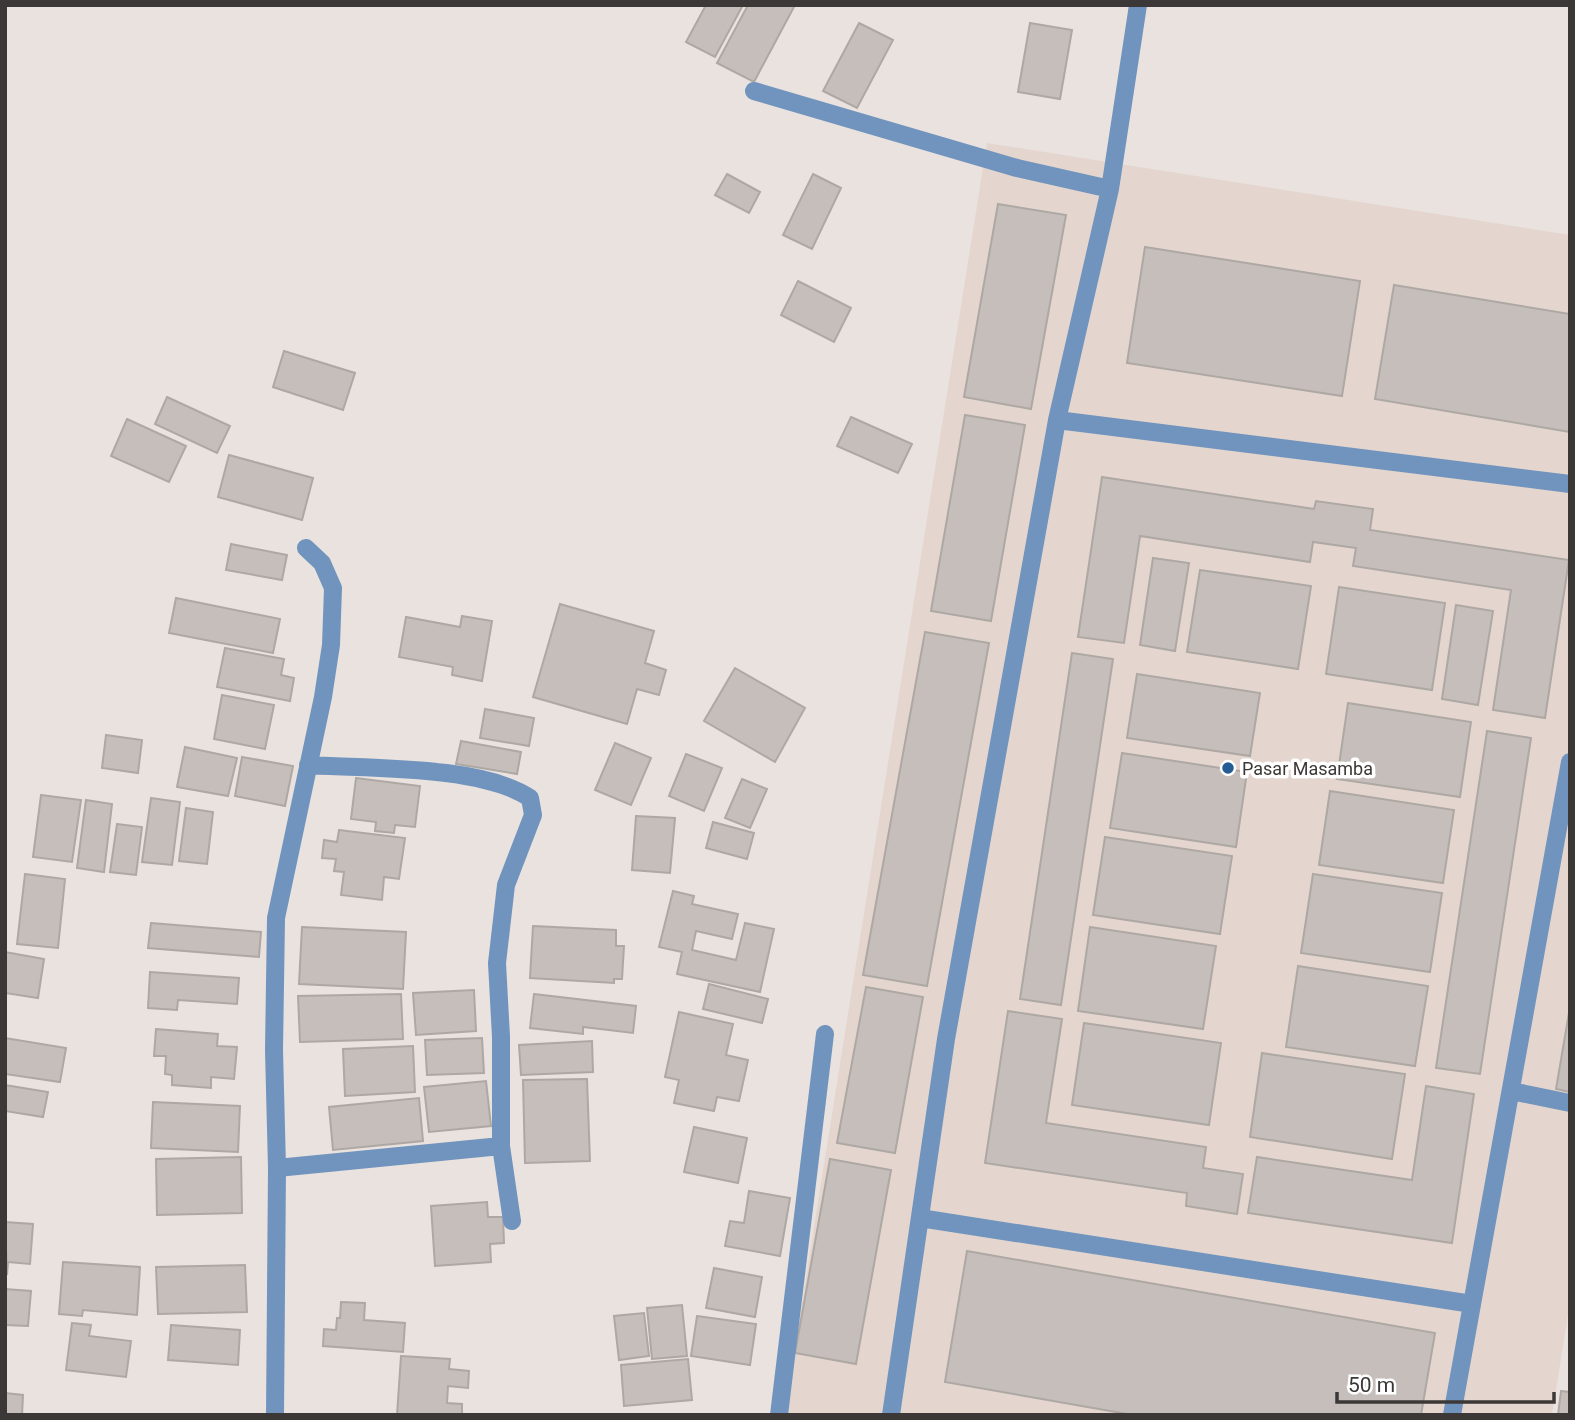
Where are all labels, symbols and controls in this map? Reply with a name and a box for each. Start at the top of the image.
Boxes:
place label: Pasar Masamba [1242,758,1373,779]
marker: Pasar Masamba [1220,760,1236,776]
scale bar [1337,1360,1554,1404]
text: 50 m [1348,1373,1395,1397]

